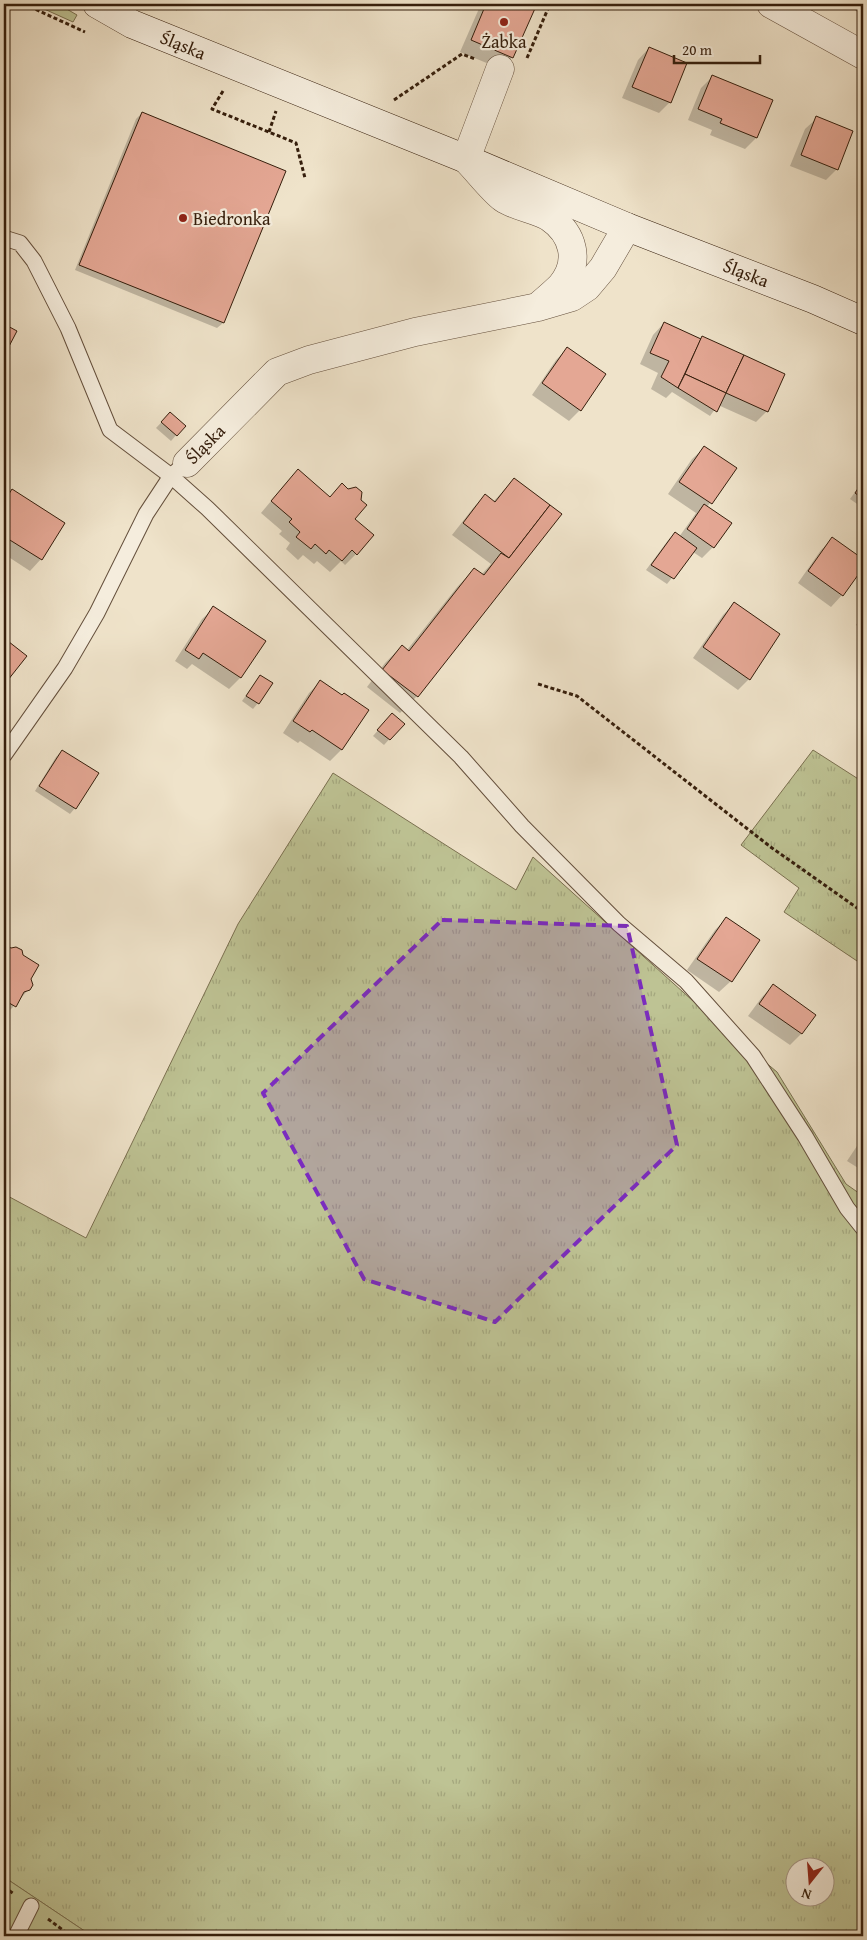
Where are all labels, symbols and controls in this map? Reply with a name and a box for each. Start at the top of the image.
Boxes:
marker: Żabka [498,16,510,28]
street label: Śląska [156,24,210,67]
place label: Żabka [481,28,527,55]
scale bar [674,32,761,64]
text: 20 m [682,39,713,60]
place label: Biedronka [193,205,271,232]
marker: Biedronka [177,212,189,224]
street label: Śląska [719,252,773,294]
street label: Śląska [179,417,232,470]
north arrow [784,1858,834,1908]
text: N [798,1883,814,1905]

